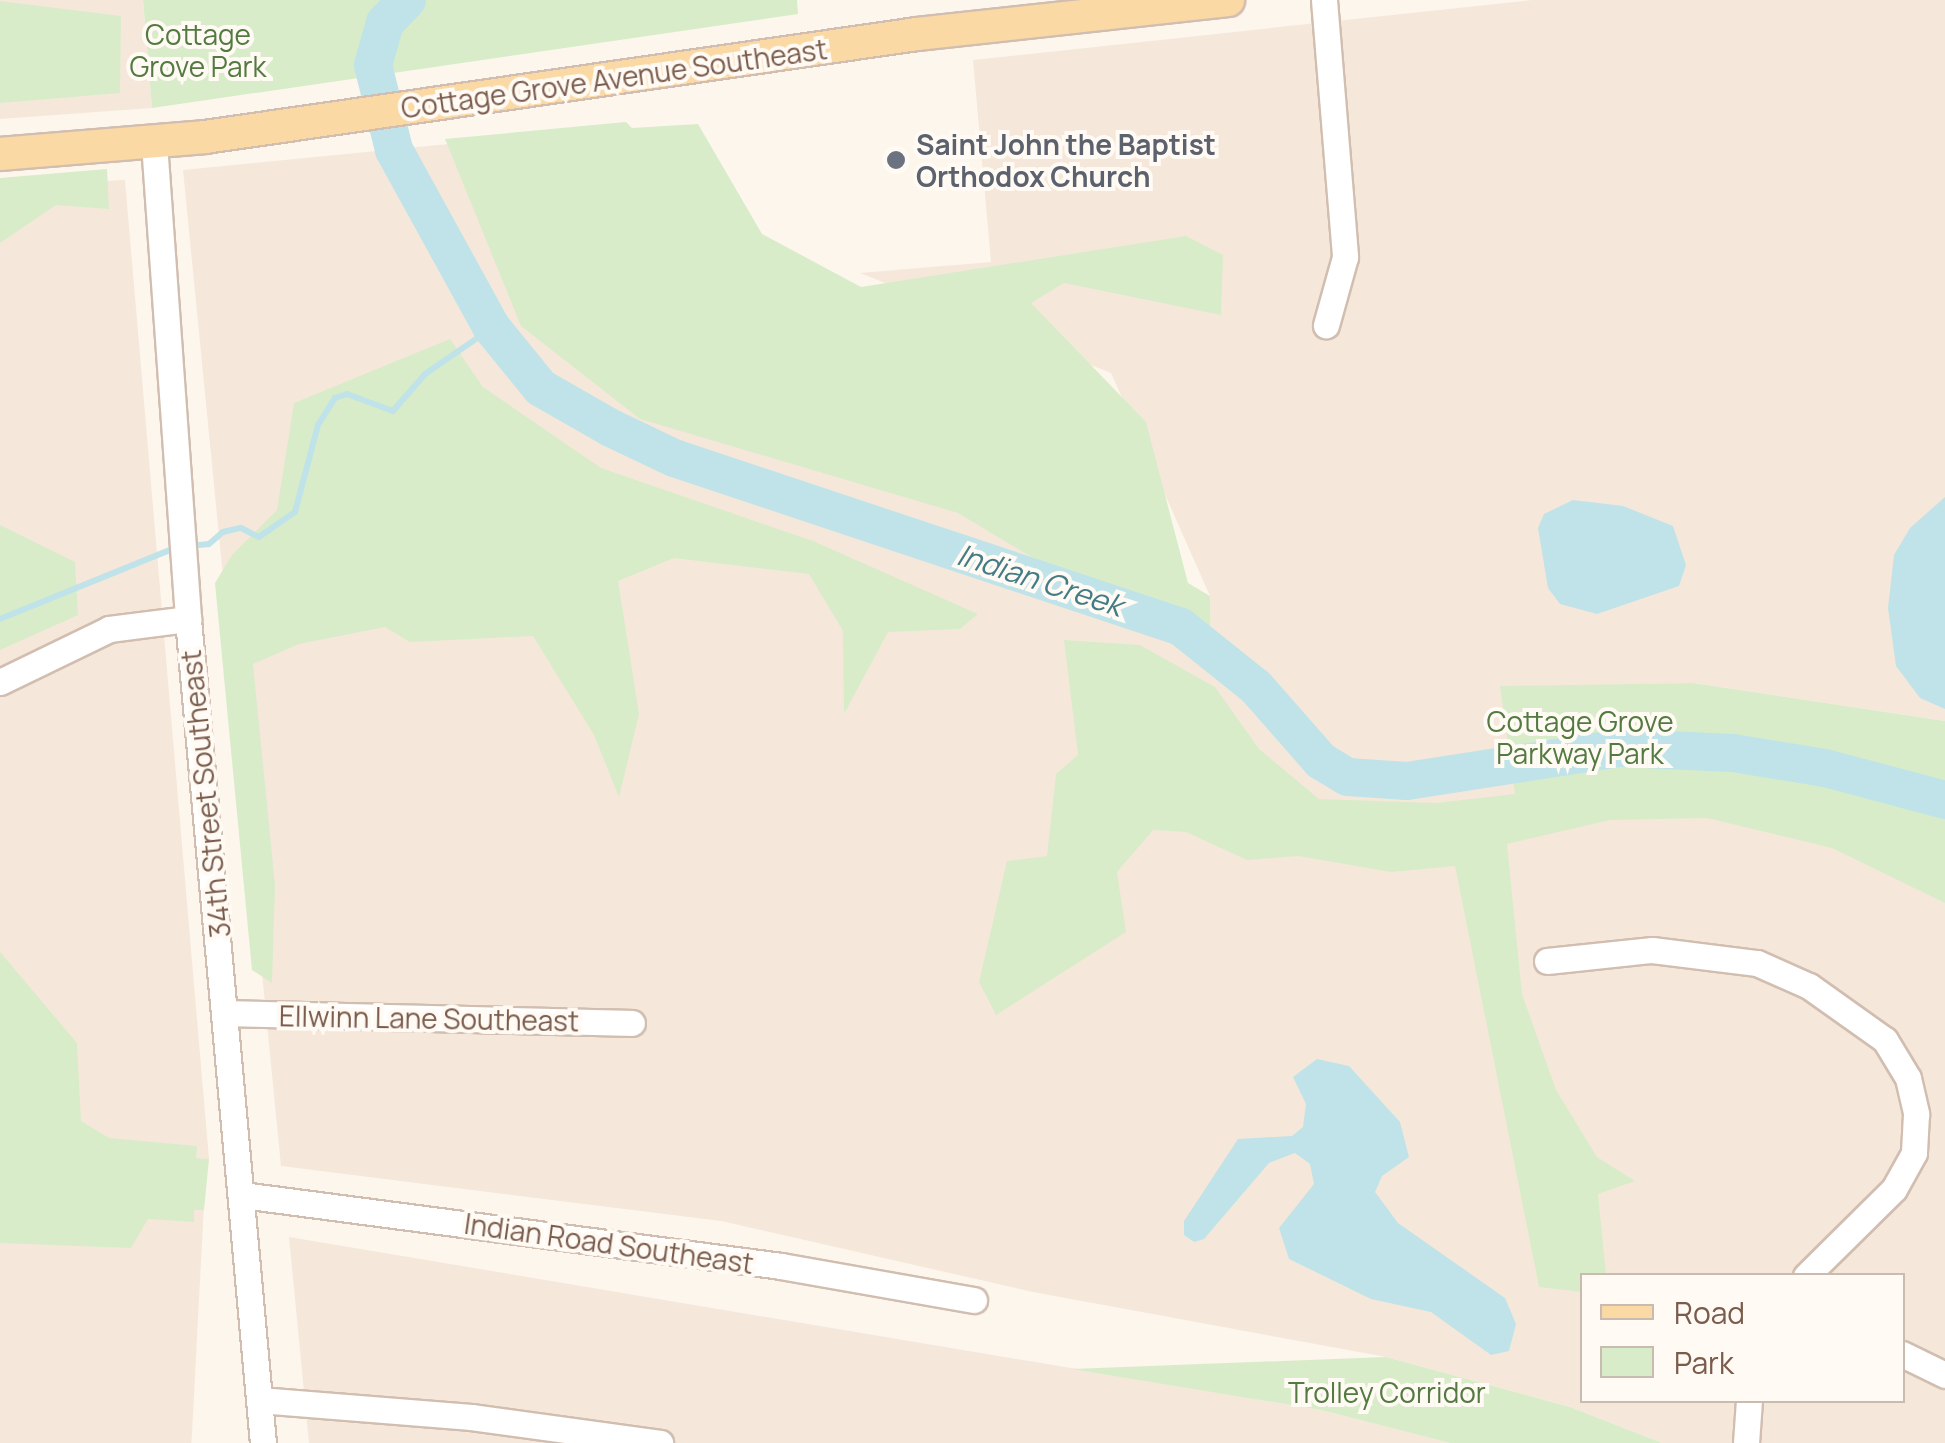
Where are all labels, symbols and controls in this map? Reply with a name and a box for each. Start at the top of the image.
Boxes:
park label: Cottage Grove Park [130,17,266,83]
street label: Cottage Grove Avenue Southeast [399,31,829,125]
place label: Saint John the Baptist Orthodox Church [916,127,1216,193]
marker: Saint John the Baptist Orthodox Church [885,149,907,171]
water label: Indian Creek [953,536,1127,624]
street label: 34th Street Southeast [173,648,237,940]
park label: Cottage Grove Parkway Park [1486,704,1674,770]
street label: Ellwinn Lane Southeast [279,999,579,1037]
street label: Indian Road Southeast [462,1206,756,1280]
legend [1580,1273,1905,1403]
text: Road [1674,1292,1745,1333]
text: Park [1674,1342,1734,1383]
park label: Trolley Corridor [1288,1375,1486,1409]

